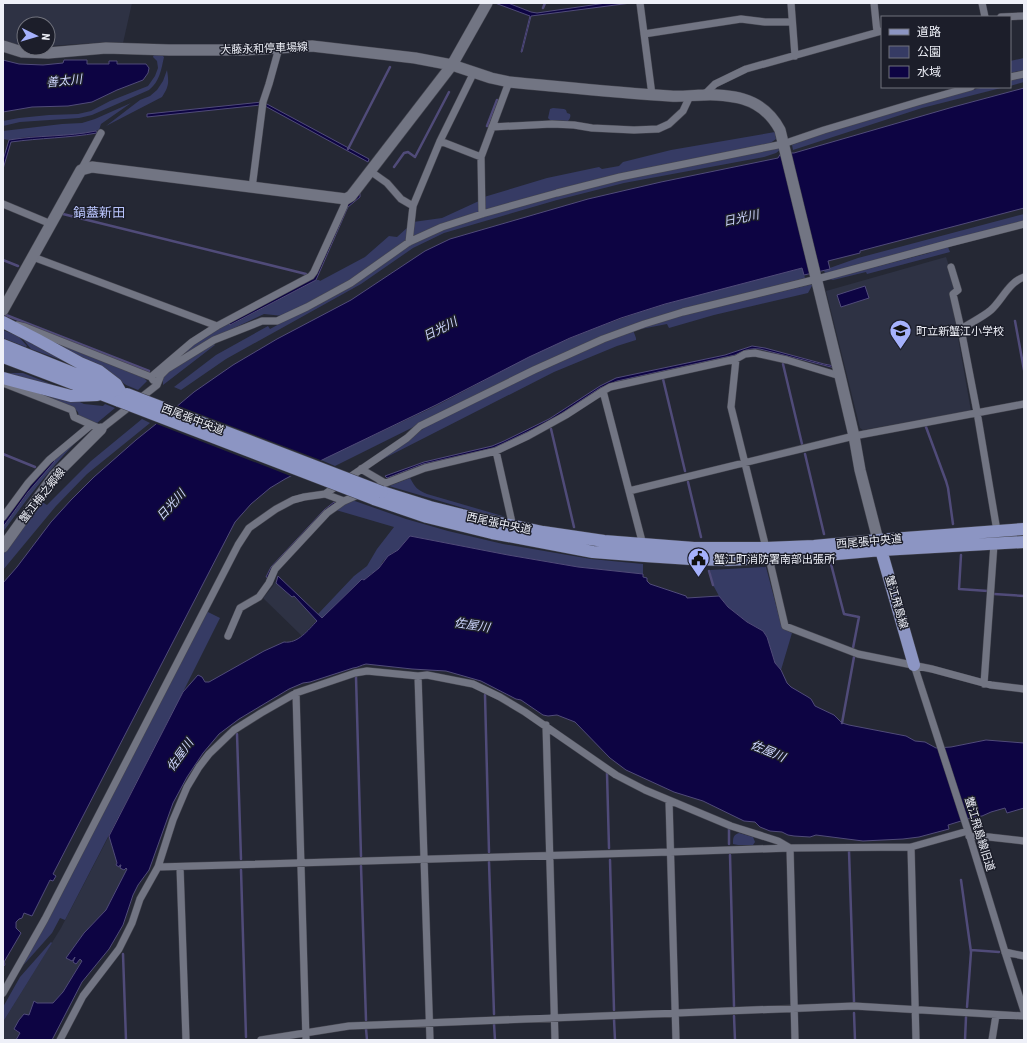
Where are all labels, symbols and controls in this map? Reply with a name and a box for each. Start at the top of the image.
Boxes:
north arrow [16,16,56,56]
legend [881,16,1011,88]
text: 道路 [917,25,941,39]
text: N [39,33,52,41]
street label: 大藤永和停車場線 [220,40,308,57]
text: 公園 [917,45,941,59]
text: 水域 [917,65,941,79]
water label: 善太川 [45,72,85,90]
district label: 鍋蓋新田 [73,205,125,220]
water label: 日光川 [722,207,762,229]
water label: 日光川 [421,314,461,343]
school or university icon: 町立新蟹江小学校 [888,318,914,351]
place label: 町立新蟹江小学校 [916,325,1004,338]
street label: 西尾張中央道 [160,402,226,437]
street label: 蟹江梅之郷線 [17,465,68,525]
water label: 日光川 [154,485,190,523]
street label: 西尾張中央道 [465,510,533,537]
street label: 西尾張中央道 [836,532,902,551]
public building icon: 蟹江町消防署南部出張所 [685,546,711,579]
place label: 蟹江町消防署南部出張所 [714,553,836,566]
street label: 蟹江飛島線 [883,574,910,630]
water label: 佐屋川 [453,615,493,635]
water label: 佐屋川 [164,735,197,774]
water label: 佐屋川 [749,738,789,765]
street label: 蟹江飛島線旧道 [962,795,997,873]

